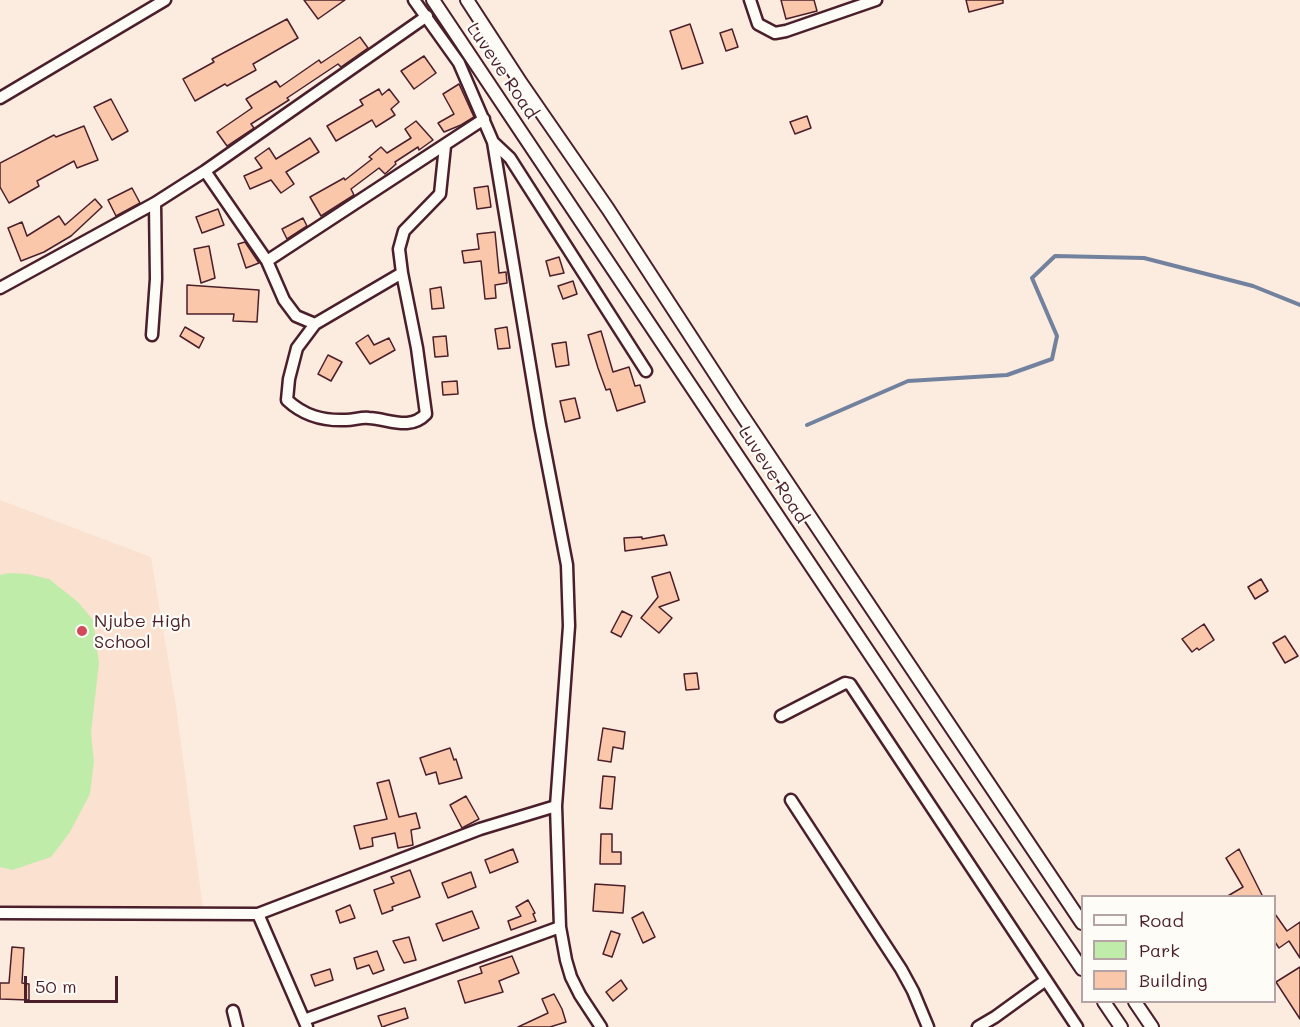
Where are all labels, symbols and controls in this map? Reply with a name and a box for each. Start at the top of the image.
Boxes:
street label: Luveve Road [462,19,542,123]
street label: Luveve Road [734,422,812,528]
place label: Njube High School [94,610,190,652]
marker: Njube High School [75,624,89,638]
legend [1081,895,1276,1003]
text: Road [1139,908,1184,932]
text: Park [1139,938,1180,962]
scale bar [27,964,122,1002]
text: Building [1139,968,1207,992]
text: 50 m [35,974,77,998]

